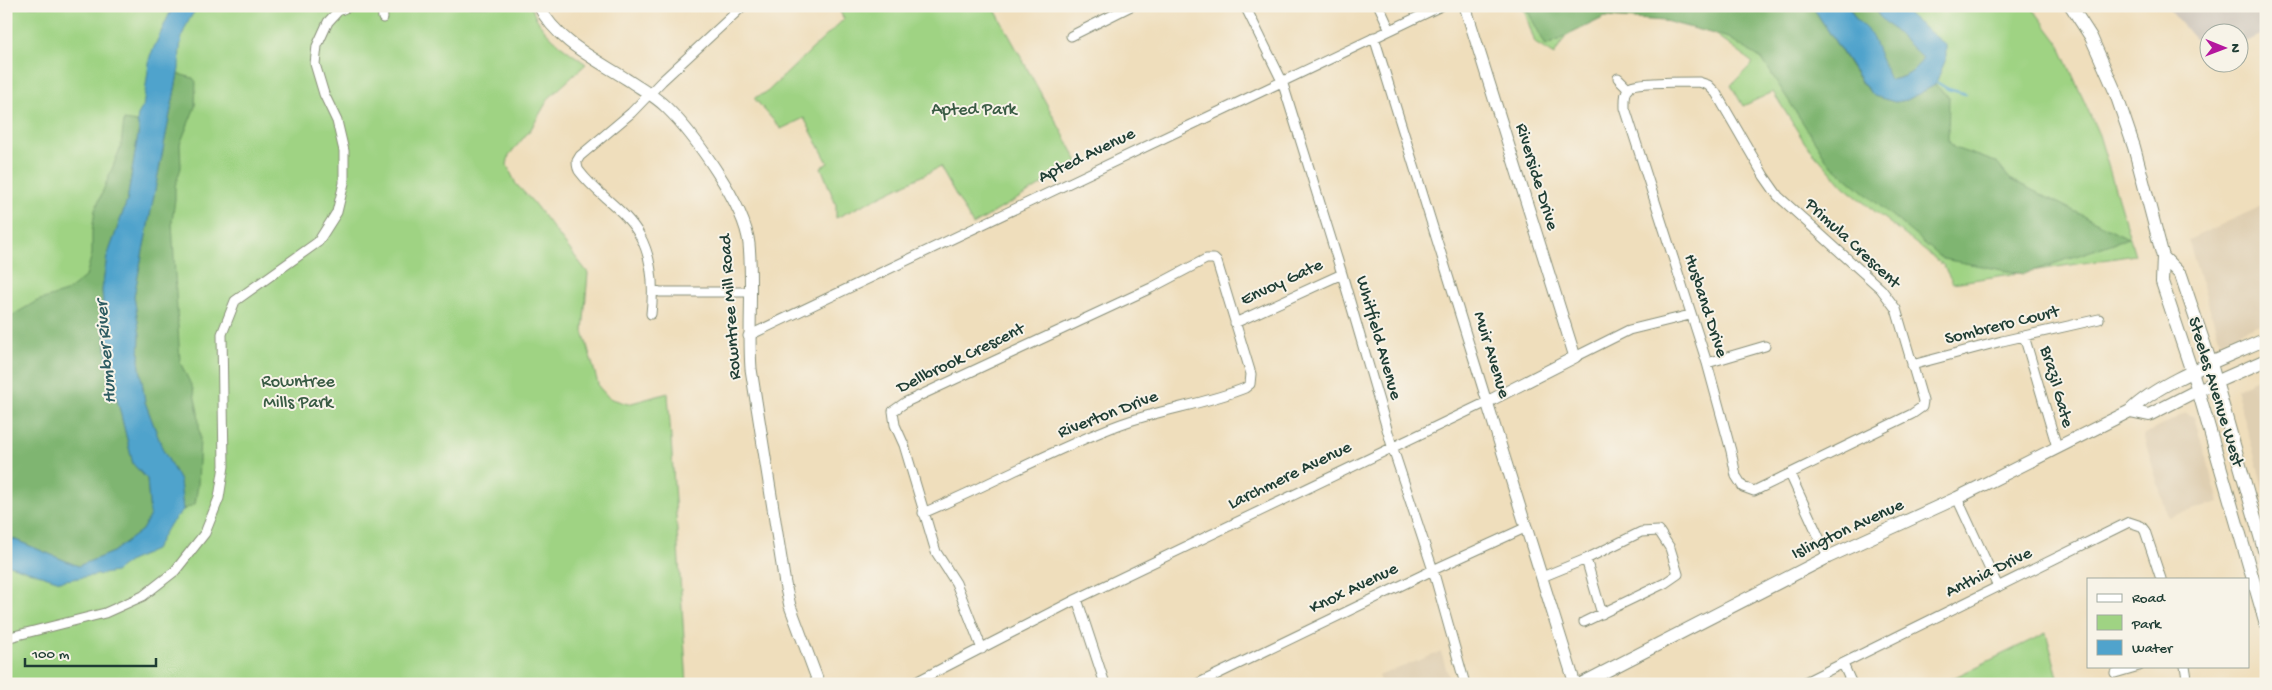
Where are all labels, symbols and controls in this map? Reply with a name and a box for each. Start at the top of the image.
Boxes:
north arrow [2200,22,2250,72]
text: N [2226,43,2243,53]
park label: Apted Park [931,100,1019,121]
street label: Riverside Drive [1510,121,1562,234]
street label: Apted Avenue [1035,123,1139,188]
street label: Primula Crescent [1799,194,1905,295]
street label: Rowntree Mill Road [715,232,747,380]
street label: Husband Drive [1678,252,1732,361]
street label: Envoy Gate [1238,255,1327,311]
street label: Whitfield Avenue [1350,274,1406,403]
water label: Humber River [91,295,123,404]
street label: Sombrero Court [1943,301,2063,350]
street label: Muir Avenue [1468,309,1514,402]
street label: Steeles Avenue West [2182,315,2248,471]
street label: Dellbrook Crescent [893,318,1030,399]
street label: Brazil Gate [2034,343,2078,431]
park label: Rowntree Mills Park [261,372,335,414]
street label: Riverton Drive [1055,386,1162,444]
street label: Larchmere Avenue [1225,437,1356,515]
street label: Islington Avenue [1789,495,1908,565]
street label: Anthia Drive [1942,543,2036,603]
street label: Knox Avenue [1306,558,1402,619]
legend [2087,578,2250,668]
text: Road [2132,590,2166,608]
text: Park [2131,616,2162,634]
scale bar [25,635,156,667]
text: Water [2132,640,2174,658]
text: 100 m [31,646,70,664]

